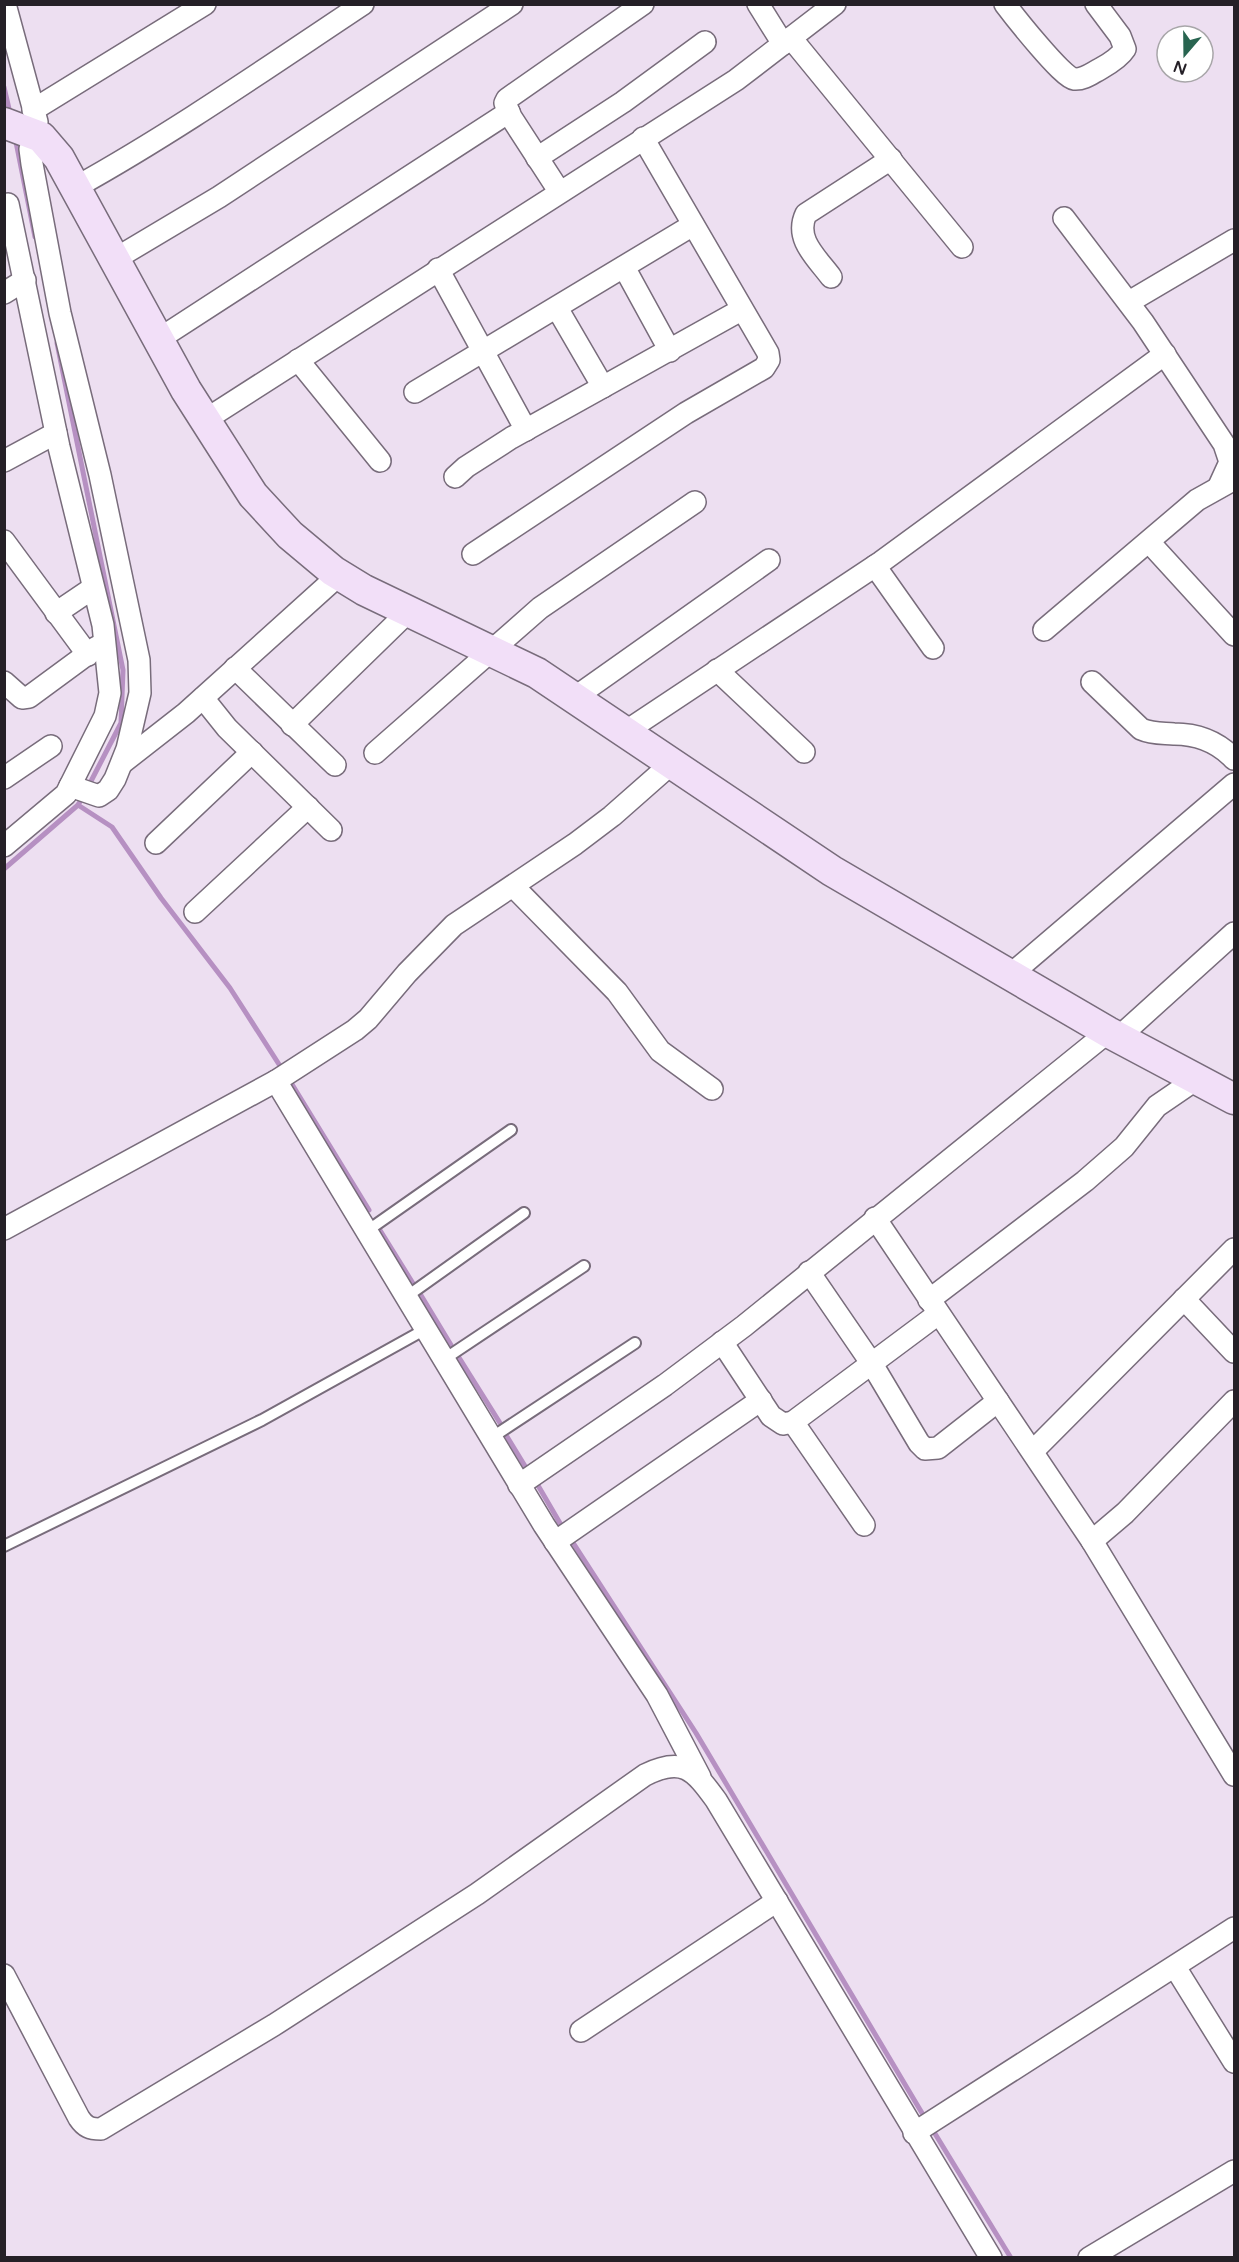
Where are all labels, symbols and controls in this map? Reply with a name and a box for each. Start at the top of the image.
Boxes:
north arrow [1155,24,1215,84]
text: N [1171,56,1190,79]

